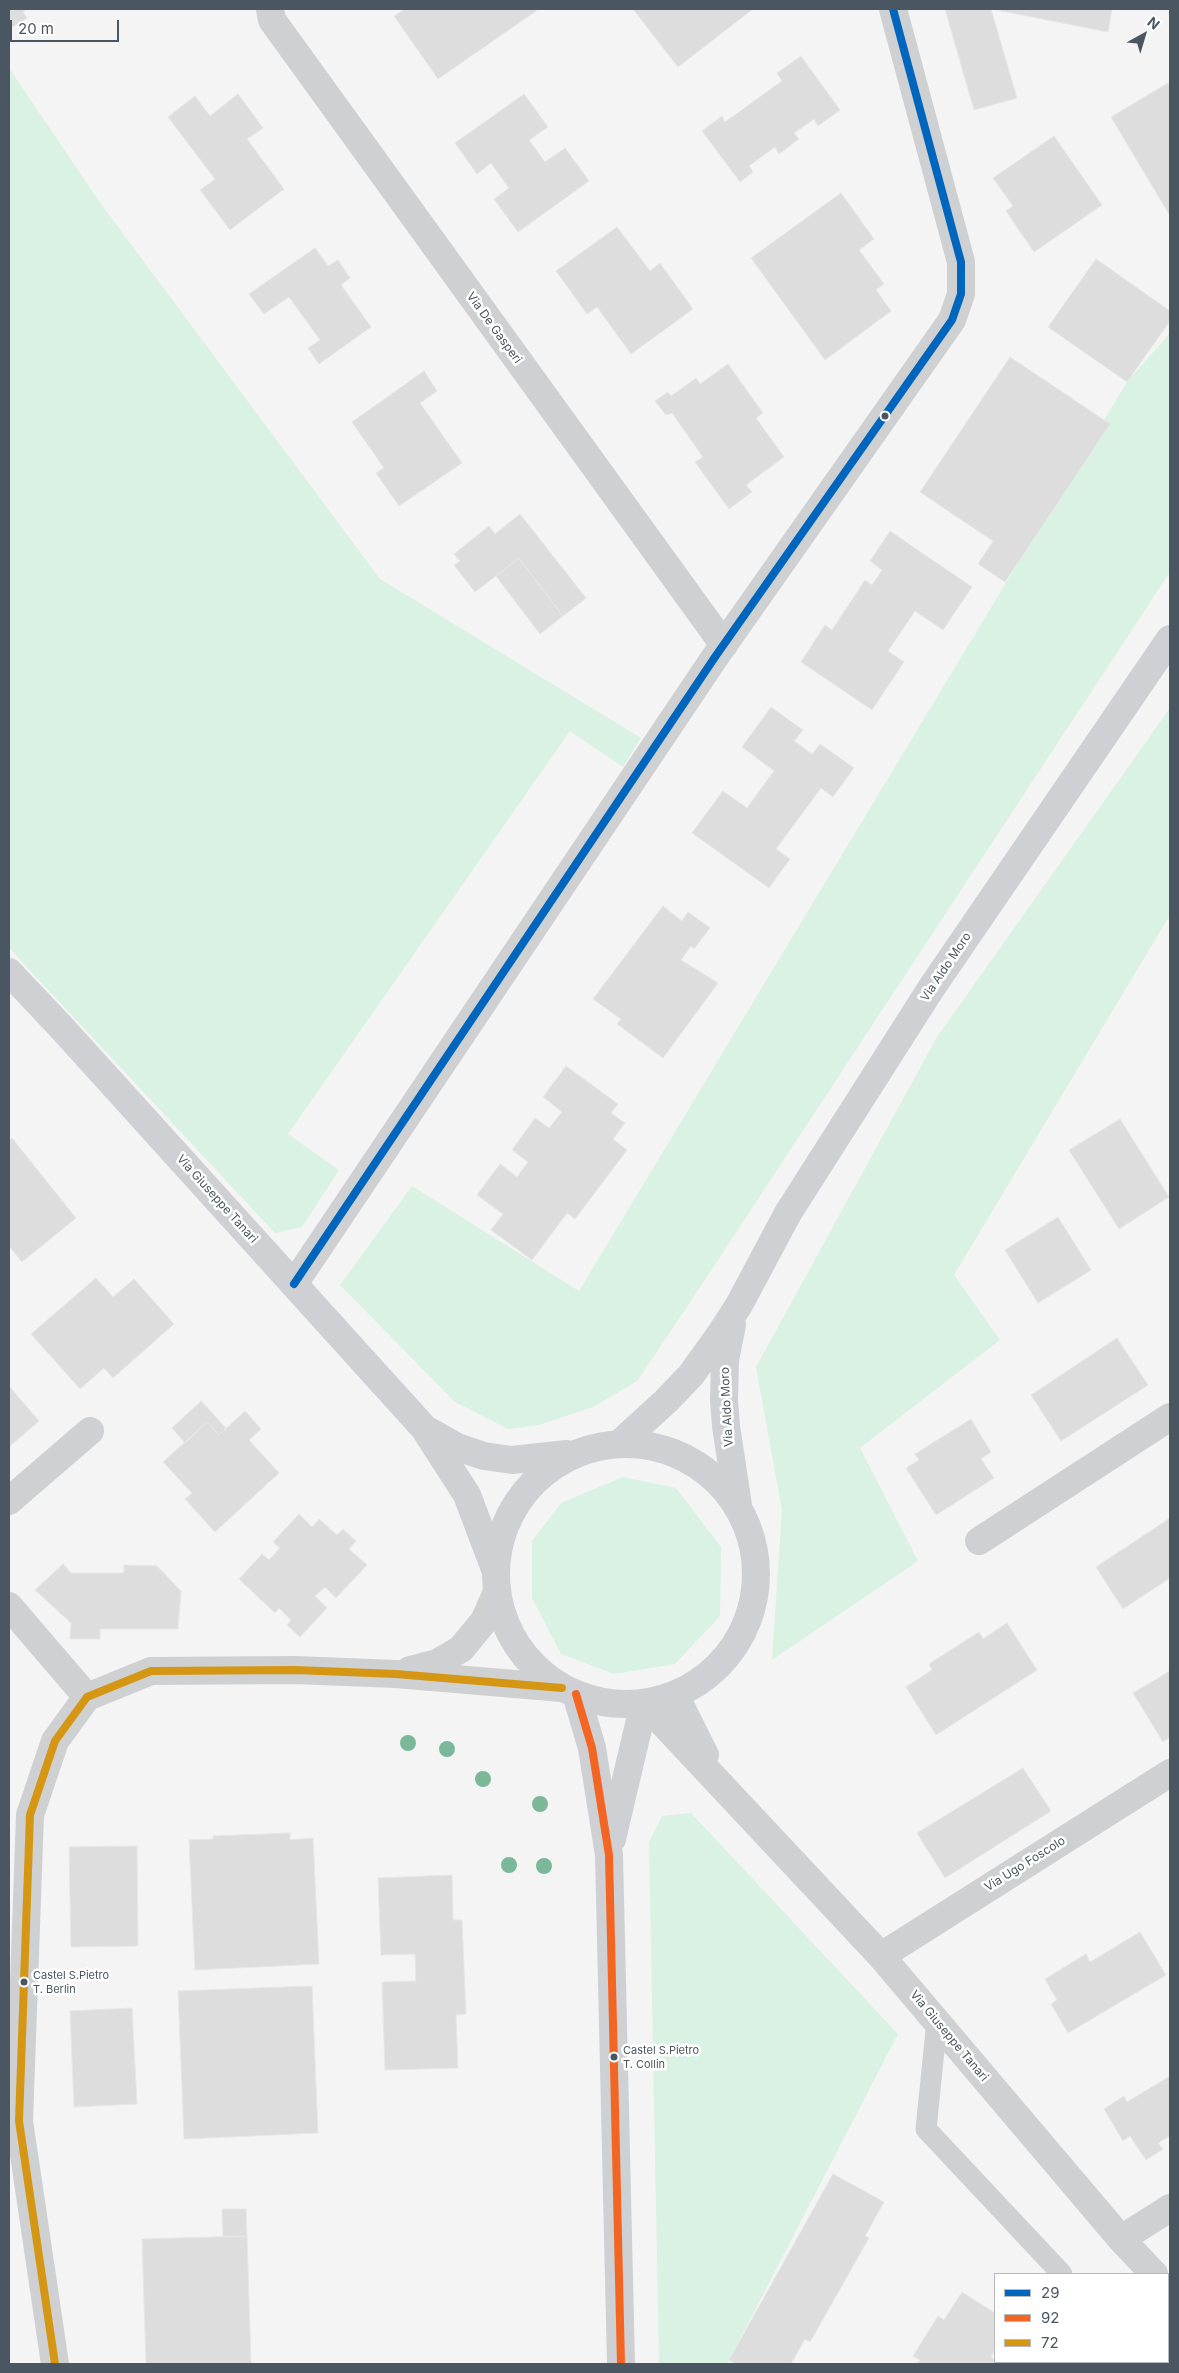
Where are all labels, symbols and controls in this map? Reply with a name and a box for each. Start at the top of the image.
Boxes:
scale bar [12,10,121,42]
north arrow [1119,10,1169,60]
text: N [1144,13,1163,33]
text: 20 m [18,19,54,38]
street label: Via De Gasperi [463,290,525,366]
unlabelled marker [880,411,890,421]
street label: Via Aldo Moro [918,930,974,1004]
street label: Via Giuseppe Tanari [174,1152,260,1246]
street label: Via Aldo Moro [718,1367,736,1447]
street label: Via Ugo Foscolo [982,1833,1068,1895]
place label: Castel S.Pietro T. Berlin [33,1969,109,1995]
marker: Castel S.Pietro T. Berlin [19,1977,29,1987]
street label: Via Giuseppe Tanari [907,1988,991,2084]
place label: Castel S.Pietro T. Collin [623,2044,699,2070]
marker: Castel S.Pietro T. Collin [609,2052,619,2062]
legend [994,2273,1169,2363]
text: 29 [1041,2283,1059,2302]
text: 92 [1041,2308,1059,2327]
text: 72 [1041,2333,1059,2352]

